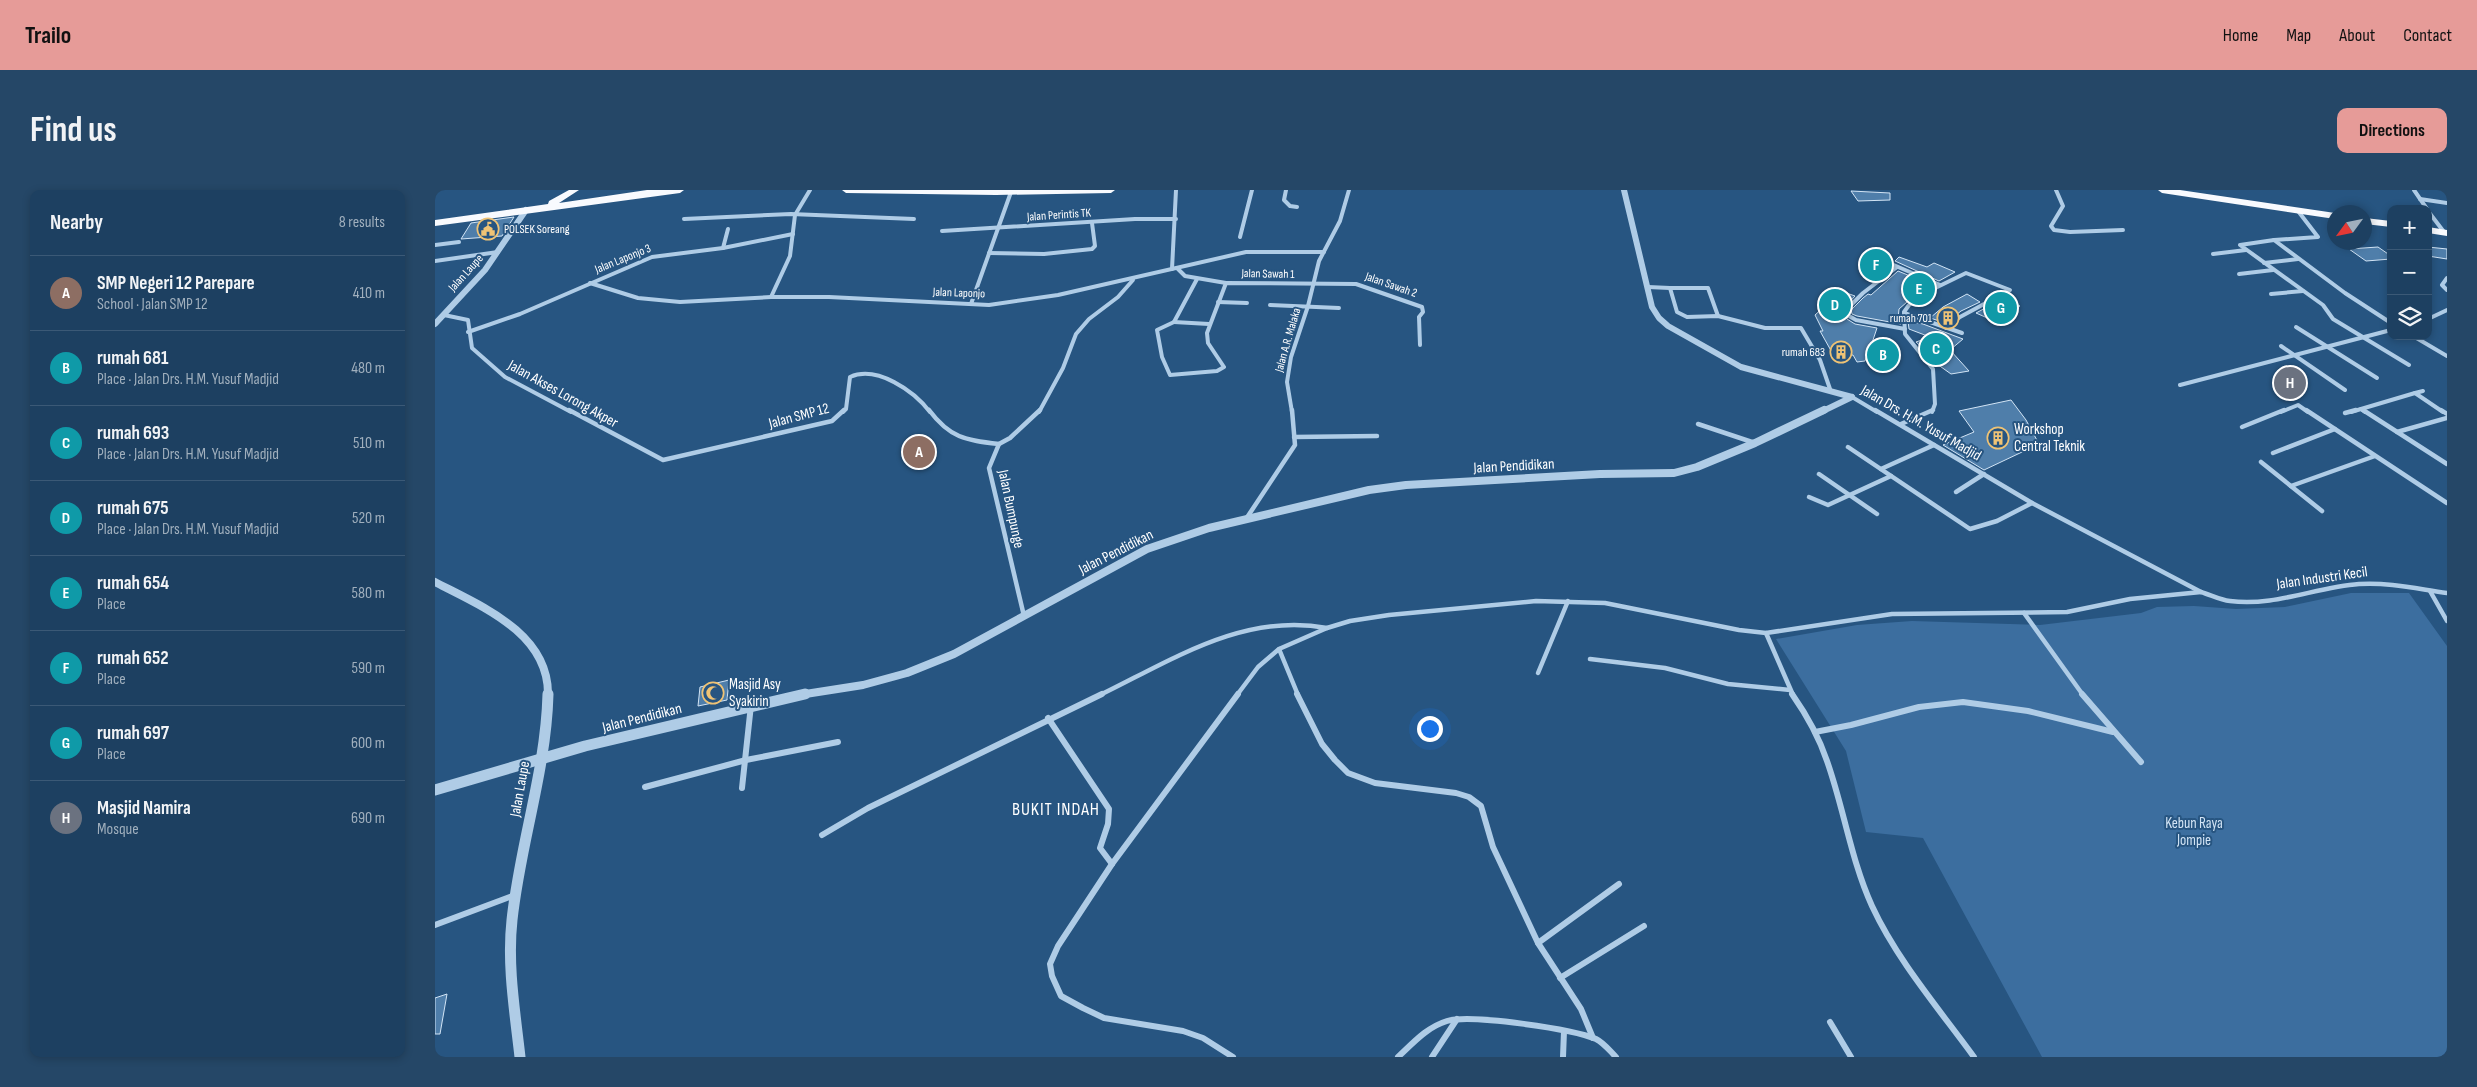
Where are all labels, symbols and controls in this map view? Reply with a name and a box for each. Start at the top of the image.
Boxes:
text: Trailo [25,21,71,50]
text: Home [2223,25,2258,46]
text: Map [2286,25,2311,46]
text: About [2339,25,2375,46]
text: Contact [2403,25,2452,46]
button: Directions [2337,108,2447,153]
text: Find us [30,109,117,152]
street label: Jalan Perintis TK [1025,205,1092,225]
north arrow [2327,205,2372,250]
map controls [2387,205,2432,340]
button: + [2387,205,2432,250]
text: Nearby [50,210,103,235]
text: 8 results [339,213,385,232]
public building icon: POLSEK Soreang [476,217,500,241]
place label: POLSEK Soreang [504,222,570,237]
street label: Jalan Laponjo 3 [592,241,653,277]
pin: F [1860,246,1892,284]
button: − [2387,250,2432,295]
street label: Jalan Laupe [445,251,487,295]
street label: Jalan Sawah 1 [1240,266,1295,282]
street label: Jalan Sawah 2 [1362,269,1419,301]
pin: E [1903,270,1935,308]
text: SMP Negeri 12 Parepare [97,272,255,295]
text: A [62,284,70,303]
text: 410 m [353,284,385,303]
street label: Jalan Laponjo [932,285,985,301]
pin: D [1819,286,1851,324]
pin: G [1985,289,2017,327]
text: School · Jalan SMP 12 [97,295,208,314]
button: layers [2387,295,2432,340]
street label: Jalan A.R. Malaka [1271,306,1304,375]
building icon: rumah 701 [1936,306,1960,330]
place label: rumah 701 [1890,311,1933,326]
pin: C [1920,330,1952,368]
pin: B [1867,336,1899,374]
building icon: rumah 683 [1829,340,1853,364]
place label: rumah 683 [1782,345,1825,360]
text: rumah 681 [97,347,168,370]
street label: Jalan Akses Lorong Akper [504,355,622,432]
text: B [62,359,70,378]
text: 480 m [351,359,385,378]
pin: H [2274,364,2306,402]
text: Place · Jalan Drs. H.M. Yusuf Madjid [97,370,279,389]
street label: Jalan Drs. H.M. Yusuf Madjid [1857,380,1985,465]
street label: Jalan SMP 12 [766,399,831,433]
place label: Workshop Central Teknik [2014,420,2085,456]
text: rumah 693 [97,422,169,445]
building icon: Workshop Central Teknik [1986,426,2010,450]
pin: A [903,433,935,471]
text: C [62,434,70,453]
text: 510 m [353,434,385,453]
text: Place · Jalan Drs. H.M. Yusuf Madjid [97,445,279,464]
street label: Jalan Pendidikan [1472,454,1555,478]
street label: Jalan Bumpunge [993,467,1029,550]
text: rumah 675 [97,497,169,520]
text: D [62,509,70,528]
text: 520 m [352,509,385,528]
text: Place · Jalan Drs. H.M. Yusuf Madjid [97,520,279,539]
street label: Jalan Pendidikan [1075,525,1156,579]
street label: Jalan Industri Kecil [2274,562,2369,594]
text: rumah 654 [97,572,169,595]
text: E [63,584,69,603]
text: 580 m [352,584,385,603]
text: Place [97,595,126,614]
text: rumah 652 [97,647,169,670]
text: F [63,659,69,678]
text: 590 m [352,659,385,678]
text: Place [97,670,126,689]
place label: Masjid Asy Syakirin [729,675,781,711]
mosque icon: Masjid Asy Syakirin [701,681,725,705]
street label: Jalan Pendidikan [599,699,684,737]
your location [1417,716,1443,742]
text: rumah 697 [97,722,169,745]
text: G [62,734,70,753]
text: 600 m [351,734,385,753]
text: Place [97,745,126,764]
street label: Jalan Laupe [506,760,534,819]
text: Masjid Namira [97,797,191,820]
district label: BUKIT INDAH [1012,799,1100,820]
text: H [62,809,70,828]
text: 690 m [351,809,385,828]
park label: Kebun Raya Jompie [2165,814,2223,850]
text: Mosque [97,820,139,839]

